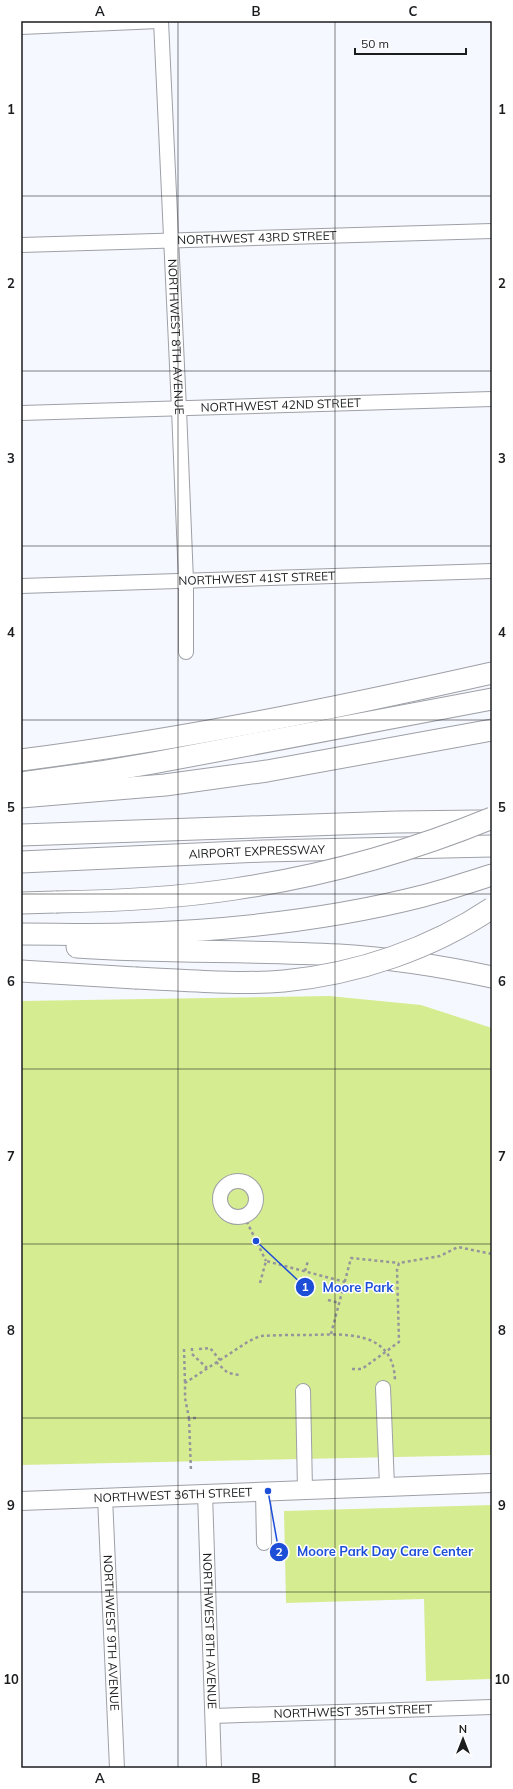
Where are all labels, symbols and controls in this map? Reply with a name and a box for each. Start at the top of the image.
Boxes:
text: A [95,3,105,19]
text: B [252,3,261,19]
text: C [409,3,418,19]
scale bar [355,30,466,56]
text: 50 m [361,36,389,51]
text: 1 [7,101,15,117]
text: 1 [498,101,506,117]
street label: NORTHWEST 43RD STREET [177,228,338,247]
street label: NORTHWEST 8TH AVENUE [165,258,187,415]
text: 2 [7,275,15,291]
text: 2 [498,275,506,291]
street label: NORTHWEST 42ND STREET [201,395,362,415]
text: 3 [7,450,15,466]
text: 3 [498,450,506,466]
street label: NORTHWEST 41ST STREET [178,568,336,588]
text: 4 [7,624,15,640]
text: 4 [498,624,506,640]
text: 5 [7,799,15,815]
text: 5 [498,799,506,815]
street label: AIRPORT EXPRESSWAY [188,842,326,861]
text: 6 [7,973,15,989]
text: 6 [498,973,506,989]
text: 7 [7,1148,15,1164]
text: 7 [498,1148,506,1164]
callout: Moore Park [295,1275,402,1300]
text: 1 [301,1279,309,1294]
text: Moore Park [322,1279,394,1295]
text: 8 [7,1322,15,1338]
text: 8 [498,1322,506,1338]
street label: NORTHWEST 36TH STREET [93,1484,253,1505]
text: 9 [7,1497,15,1513]
text: 9 [498,1497,506,1513]
callout: Moore Park Day Care Center [269,1539,481,1564]
text: Moore Park Day Care Center [297,1543,474,1560]
text: 2 [275,1544,283,1559]
street label: NORTHWEST 8TH AVENUE [200,1553,220,1709]
street label: NORTHWEST 9TH AVENUE [101,1555,122,1711]
text: 10 [3,1671,19,1687]
text: 10 [494,1671,510,1687]
street label: NORTHWEST 35TH STREET [273,1701,433,1721]
north arrow [443,1719,483,1759]
text: N [459,1722,467,1736]
text: A [95,1770,105,1786]
text: B [252,1770,261,1786]
text: C [409,1770,418,1786]

